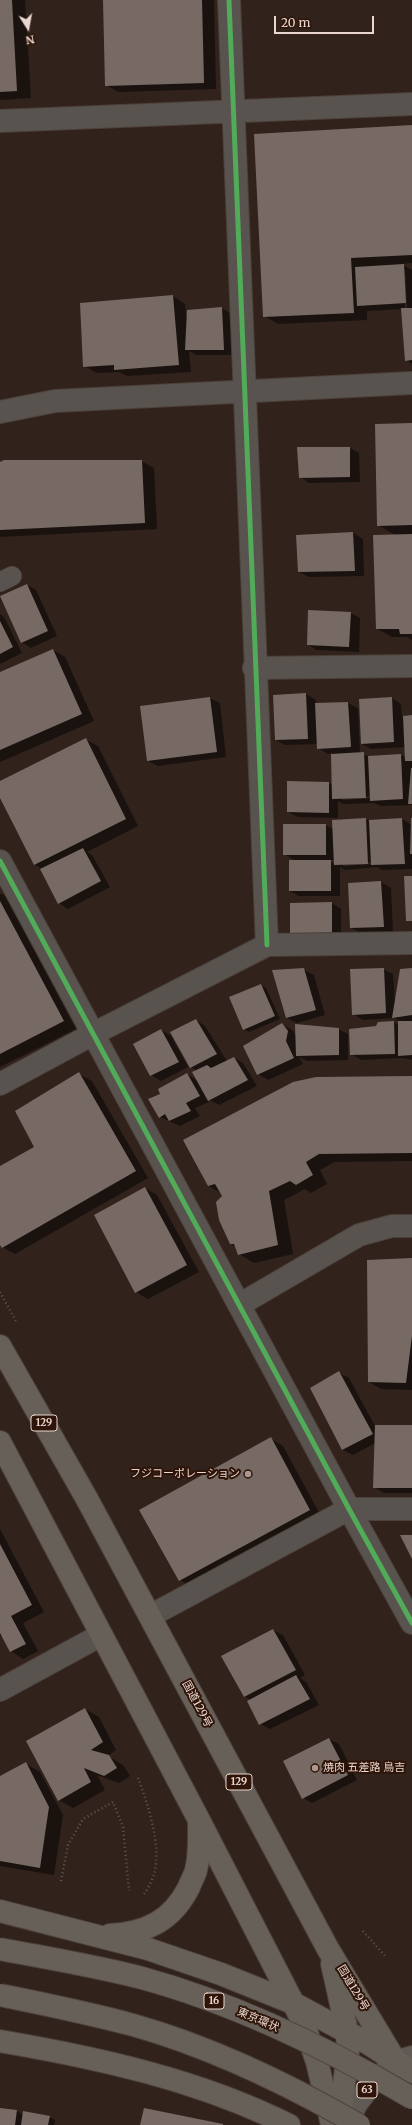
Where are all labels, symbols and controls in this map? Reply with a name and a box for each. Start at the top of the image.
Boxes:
north arrow [8,8,48,48]
scale bar [276,8,376,34]
text: 20 m [281,15,310,30]
text: N [25,32,36,47]
road number: 129 [31,1415,57,1431]
place label: フジコーポレーション [130,1467,240,1481]
marker: フジコーポレーション [243,1469,253,1479]
street label: 国道129号 [179,1678,215,1730]
place label: 焼肉 五差路 鳥吉 [323,1761,405,1775]
marker: 焼肉 五差路 鳥吉 [310,1763,320,1773]
road number: 129 [226,1774,252,1790]
street label: 国道129号 [334,1963,372,2013]
road number: 16 [204,1993,224,2009]
street label: 東京環状 [235,2005,281,2035]
road number: 63 [357,2082,377,2098]

